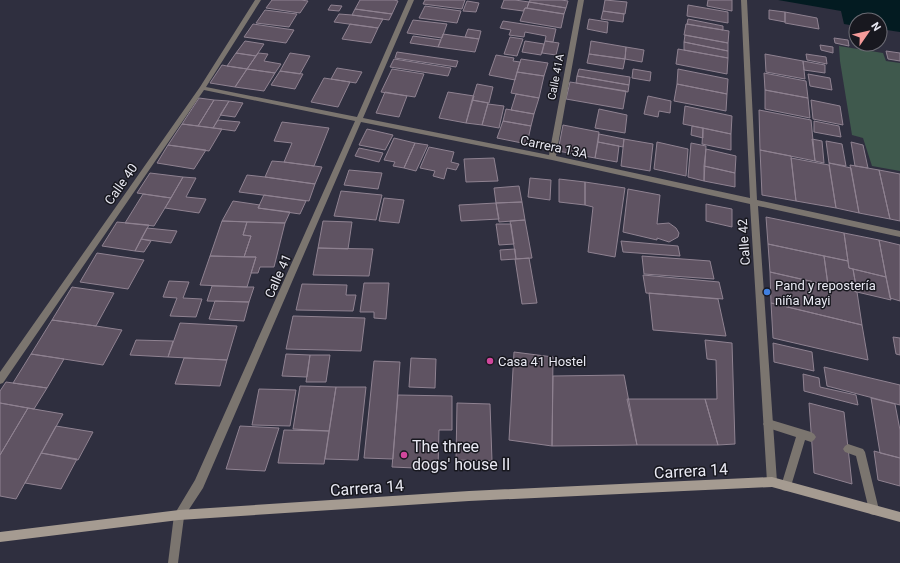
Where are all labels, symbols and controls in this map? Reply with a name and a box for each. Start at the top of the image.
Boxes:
north arrow [848,12,888,52]
text: N [868,20,884,34]
street label: Calle 41A [545,52,567,101]
street label: Carrera 13A [519,133,590,162]
street label: Calle 40 [101,161,141,207]
street label: Calle 42 [735,218,753,266]
street label: Calle 41 [262,252,294,300]
place label: Pand y repostería niña Mayi [775,278,876,308]
marker: Pand y repostería niña Mayi [762,287,772,297]
place label: Casa 41 Hostel [498,354,586,369]
marker: Casa 41 Hostel [485,356,495,366]
place label: The three dogs' house II [412,437,510,474]
marker: The three dogs' house II [399,450,409,460]
street label: Carrera 14 [654,460,728,482]
street label: Carrera 14 [329,476,405,500]

